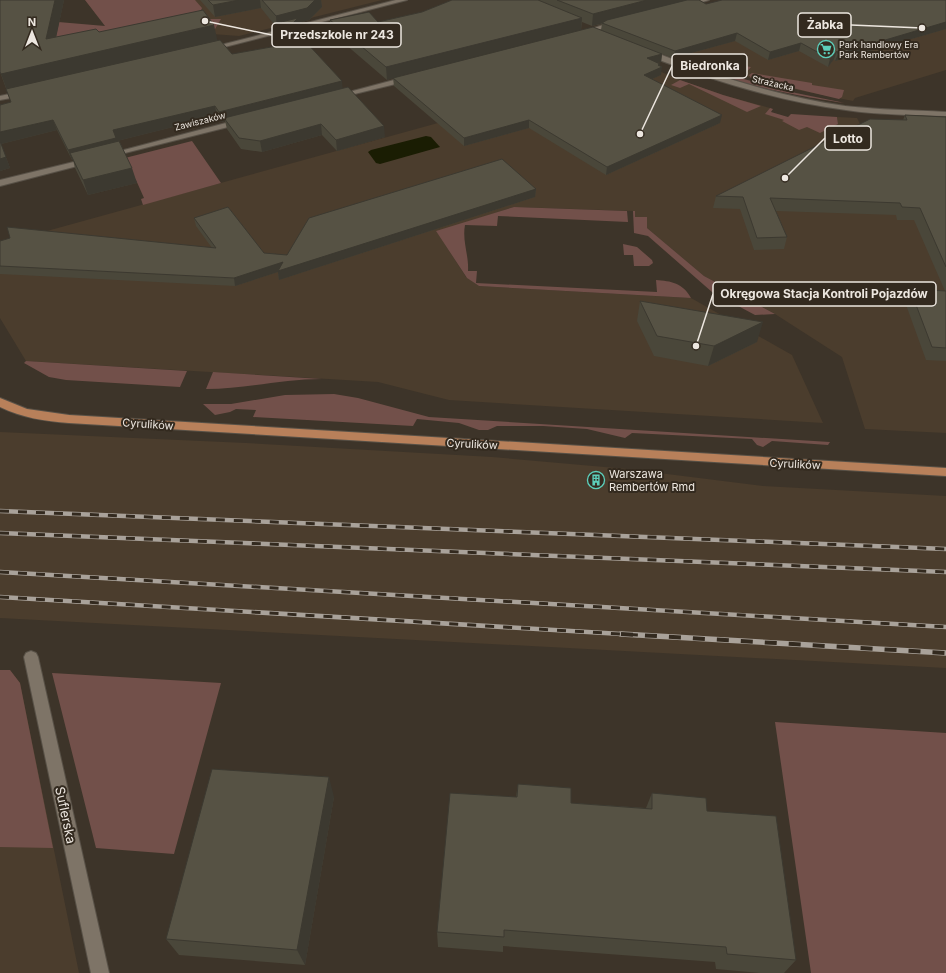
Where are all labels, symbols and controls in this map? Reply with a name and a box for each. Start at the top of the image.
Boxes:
north arrow [12,12,52,52]
callout: Żabka [798,13,851,37]
text: N [28,15,36,29]
text: Żabka [807,17,843,32]
callout: Przedszkole nr 243 [272,23,401,47]
text: Przedszkole nr 243 [280,27,394,42]
supermarket icon: Park handlowy Era Park Rembertów [816,39,836,59]
place label: Park handlowy Era Park Rembertów [839,39,918,60]
callout: Biedronka [672,54,747,78]
text: Biedronka [680,58,740,73]
street label: Strażacka [751,73,795,93]
street label: Zawiszaków [173,109,227,133]
callout: Lotto [825,126,871,150]
text: Lotto [833,131,863,146]
callout: Okręgowa Stacja Kontroli Pojazdów [713,282,936,306]
text: Okręgowa Stacja Kontroli Pojazdów [720,286,929,301]
street label: Cyrulików [122,415,174,433]
street label: Cyrulików [446,436,498,452]
street label: Cyrulików [769,456,821,472]
place label: Warszawa Rembertów Rmd [609,467,695,494]
building icon: Warszawa Rembertów Rmd [586,470,606,490]
street label: Suflerska [52,785,80,845]

